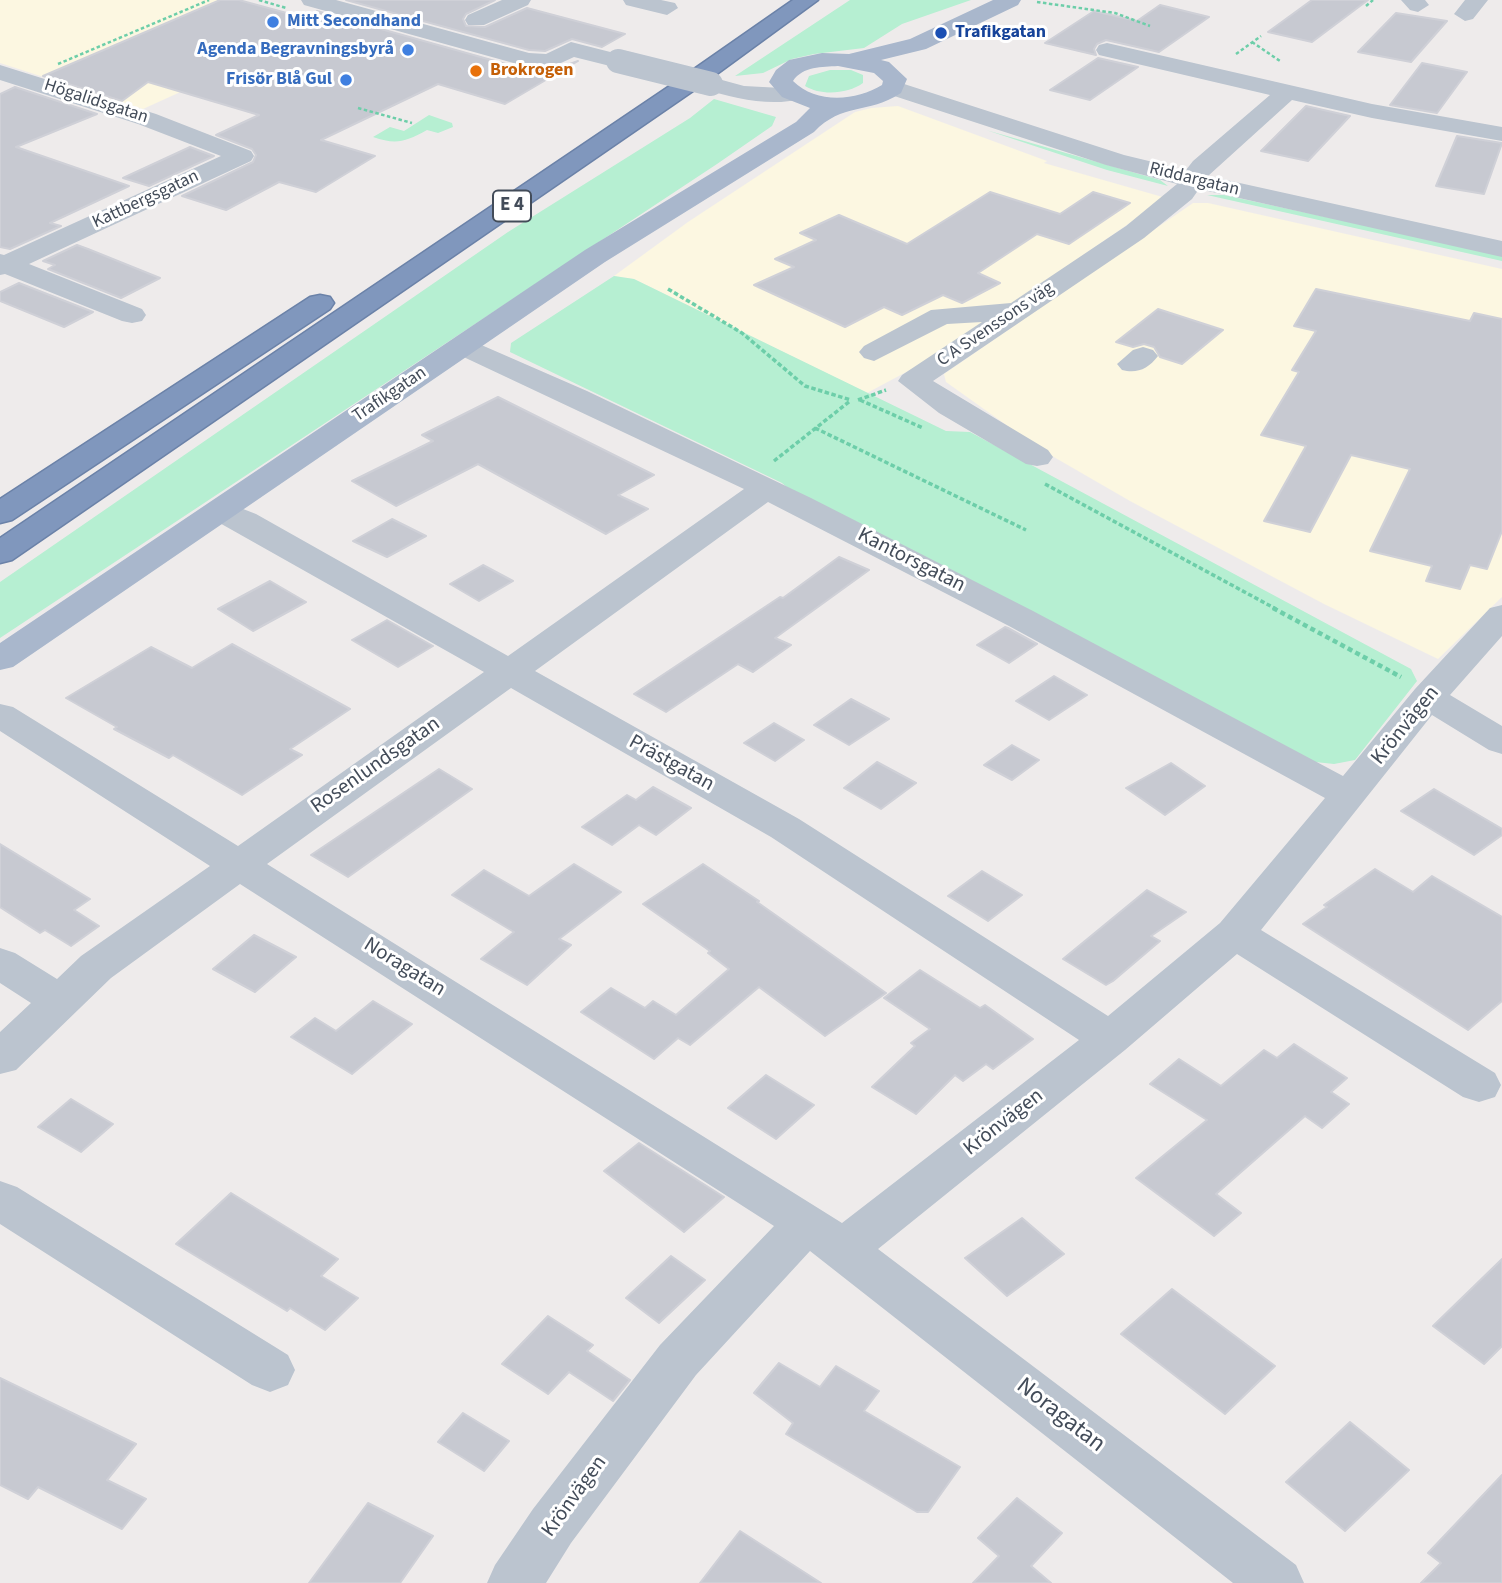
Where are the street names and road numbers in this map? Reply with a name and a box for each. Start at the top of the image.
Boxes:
street label: Högalidsgatan [41,75,151,129]
street label: Riddargatan [1147,158,1241,202]
street label: Kattbergsgatan [89,166,203,234]
road number: E 4 [493,190,531,222]
street label: C A Svenssons väg [934,278,1058,372]
street label: Trafikgatan [349,362,431,428]
street label: Kantorsgatan [853,523,969,599]
street label: Krönvägen [1367,681,1445,771]
street label: Rosenlundsgatan [307,712,445,820]
street label: Prästgatan [624,730,718,798]
street label: Noragatan [358,933,450,1003]
street label: Krönvägen [959,1084,1049,1162]
street label: Noragatan [1010,1372,1110,1460]
street label: Krönvägen [537,1451,613,1543]

